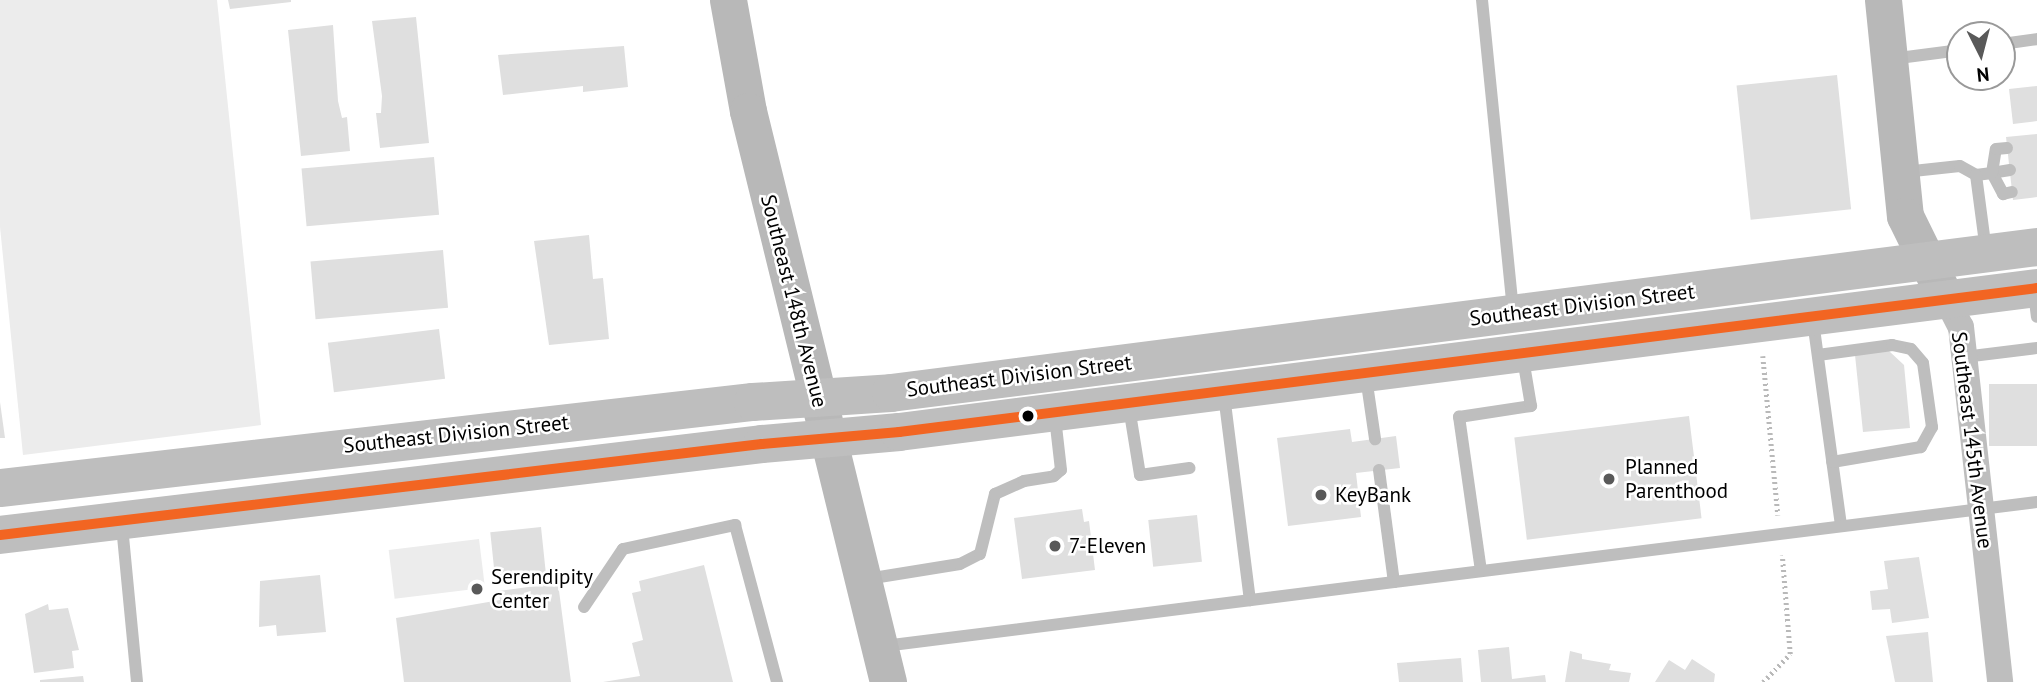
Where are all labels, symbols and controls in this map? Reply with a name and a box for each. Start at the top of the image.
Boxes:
north arrow [1946,21,2016,91]
text: N [1976,62,1990,87]
street label: Southeast 148th Avenue [755,192,833,410]
street label: Southeast Division Street [1468,279,1696,331]
street label: Southeast 145th Avenue [1946,330,1998,550]
street label: Southeast Division Street [905,350,1133,402]
unlabelled marker [1021,409,1035,423]
street label: Southeast Division Street [342,410,570,458]
place label: Planned Parenthood [1625,454,1728,504]
marker: Planned Parenthood [1599,469,1619,489]
place label: KeyBank [1335,482,1411,508]
marker: KeyBank [1313,487,1329,503]
place label: 7-Eleven [1069,533,1146,559]
marker: 7-Eleven [1047,538,1063,554]
place label: Serendipity Center [491,564,593,614]
marker: Serendipity Center [469,581,485,597]

